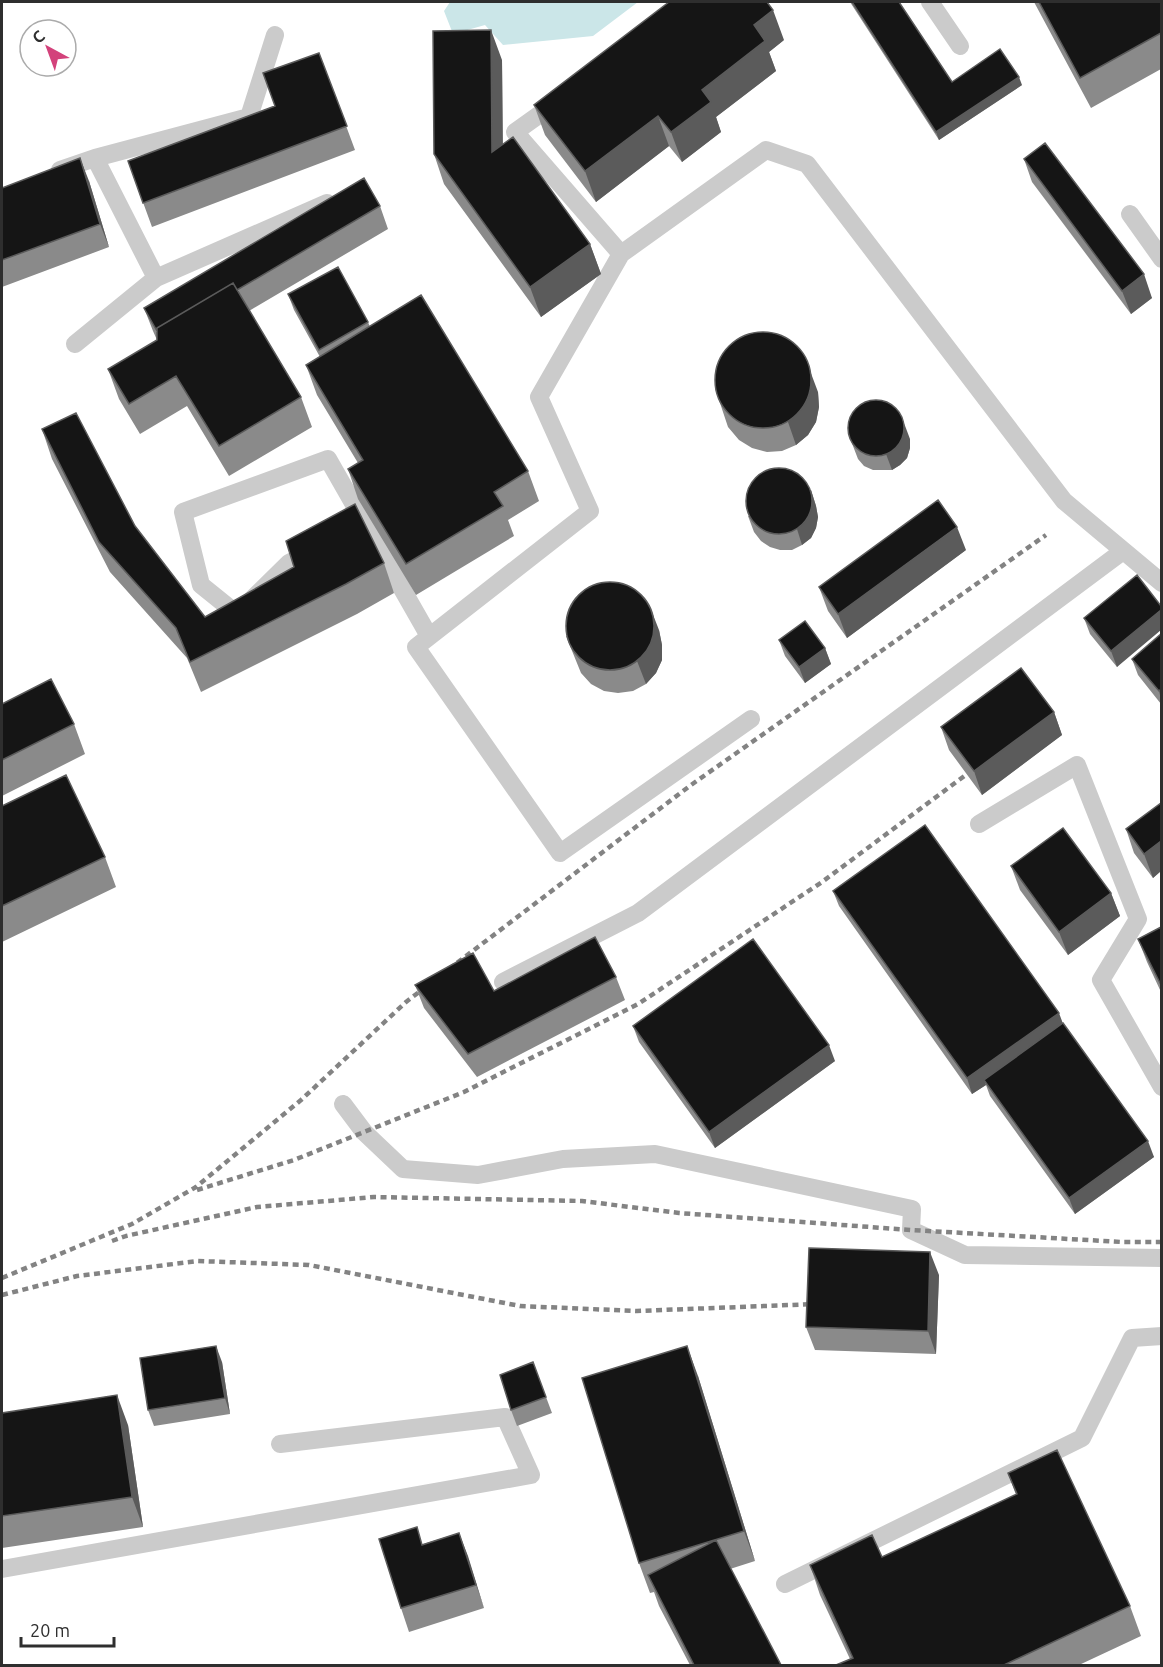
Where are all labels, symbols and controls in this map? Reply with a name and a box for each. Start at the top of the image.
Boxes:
north arrow [18,18,78,78]
text: С [28,27,48,47]
scale bar [21,1610,114,1648]
text: 20 m [30,1620,70,1640]

